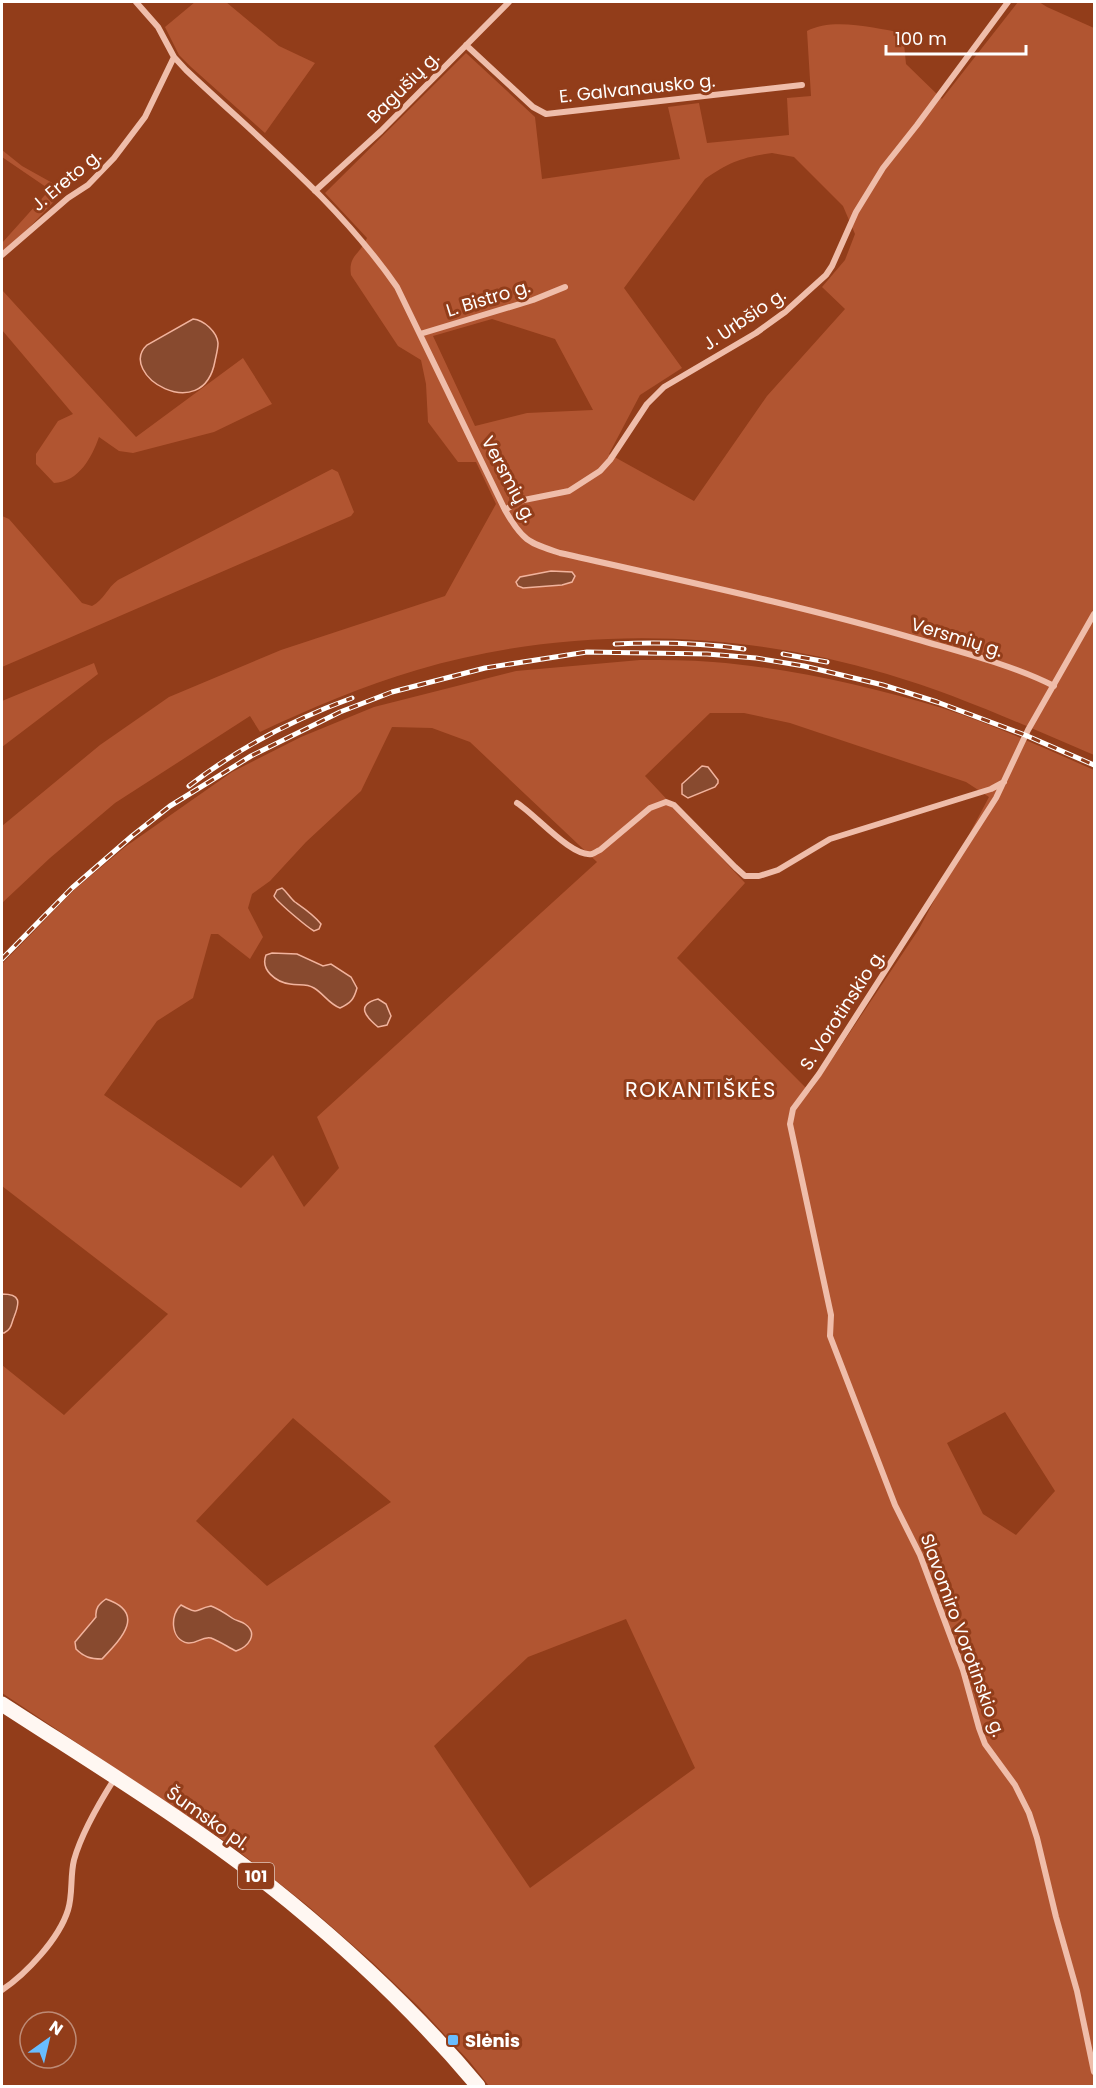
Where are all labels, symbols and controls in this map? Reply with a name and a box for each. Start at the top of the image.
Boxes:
scale bar [886,18,1026,56]
text: 100 m [895,26,947,51]
street label: Bagušių g. [361,45,445,129]
street label: E. Galvanausko g. [558,67,716,109]
street label: J. Ereto g. [26,143,106,217]
street label: L. Bistro g. [443,273,533,323]
street label: J. Urbšio g. [698,282,790,356]
street label: Versmių g. [476,431,542,527]
street label: Versmių g. [908,611,1006,663]
street label: S. Vorotinskio g. [794,945,890,1075]
district label: ROKANTIŠKĖS [625,1075,777,1104]
street label: Slavomiro Vorotinskio g. [915,1530,1011,1740]
street label: Šumsko pl. [162,1780,254,1856]
road number: 101 [238,1863,274,1889]
north arrow [18,2010,78,2070]
text: N [45,2015,68,2041]
place label: Slėnis [465,2028,520,2053]
marker: Slėnis [446,2033,460,2047]

